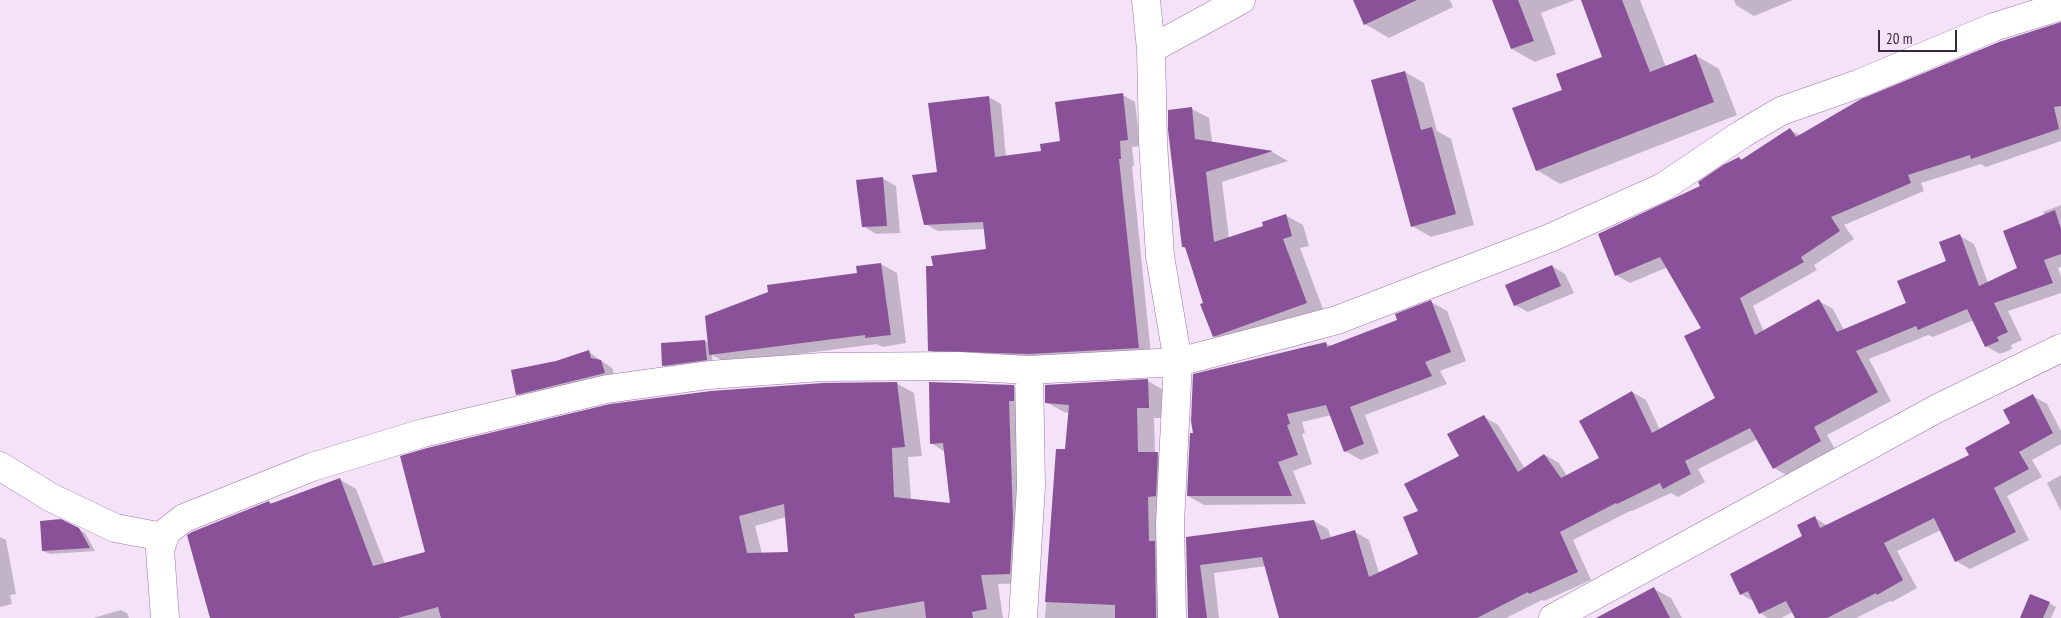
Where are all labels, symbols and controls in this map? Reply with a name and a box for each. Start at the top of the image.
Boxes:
scale bar [1881,20,1960,52]
text: 20 m [1886,29,1912,48]

